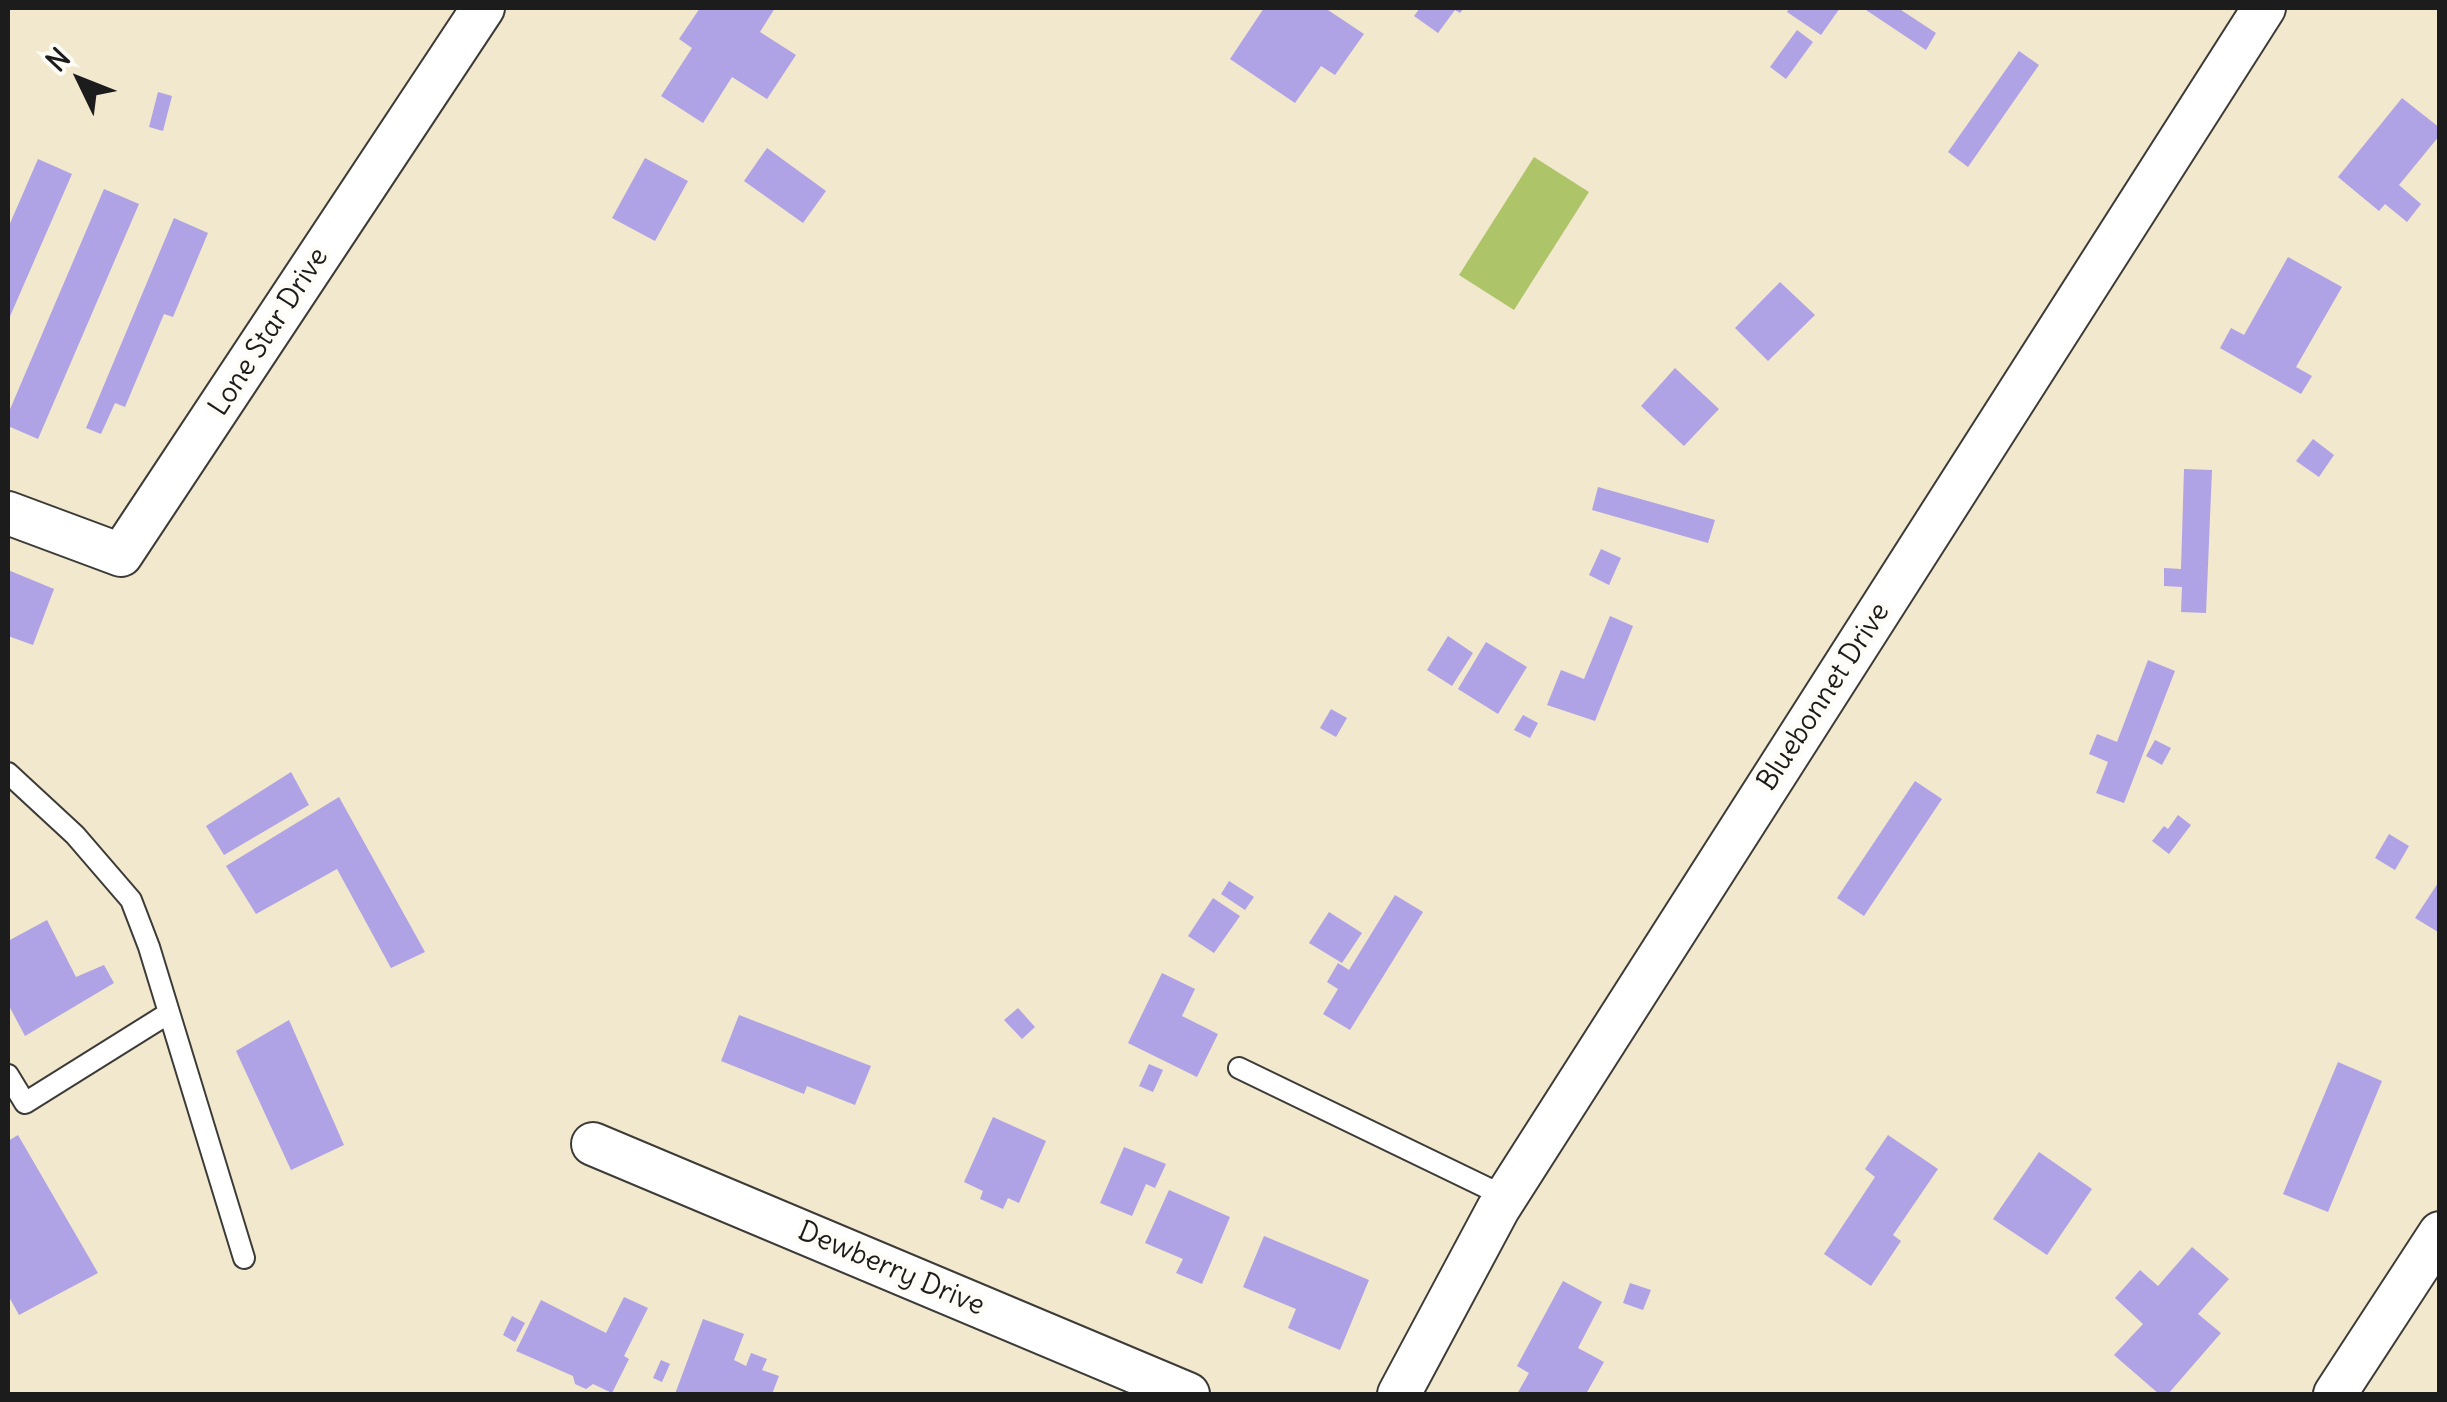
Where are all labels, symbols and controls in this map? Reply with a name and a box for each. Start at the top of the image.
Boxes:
north arrow [30,30,130,130]
text: N [38,40,78,79]
street label: Lone Star Drive [202,242,336,422]
street label: Bluebonnet Drive [1751,597,1897,797]
street label: Dewberry Drive [793,1215,989,1323]

